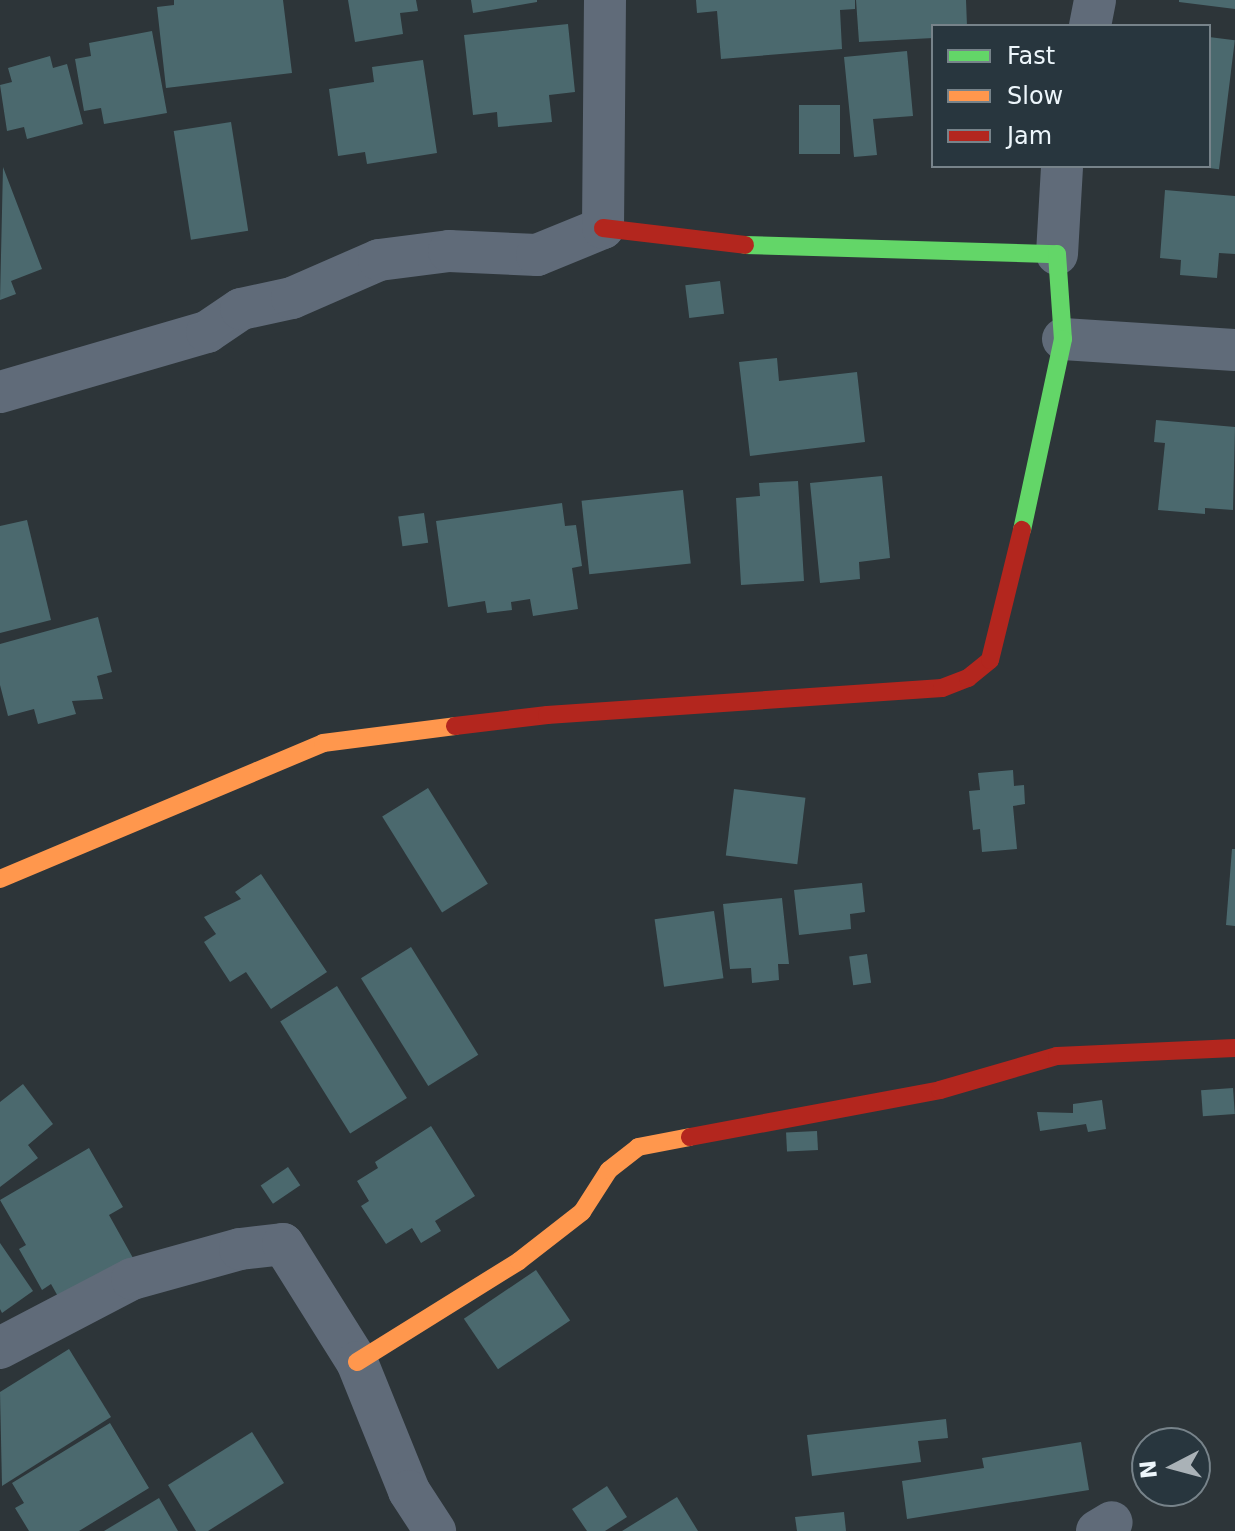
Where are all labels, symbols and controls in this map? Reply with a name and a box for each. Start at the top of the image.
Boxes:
legend [931,24,1211,168]
text: Fast [1007,42,1055,70]
text: Slow [1007,82,1063,110]
text: Jam [1007,122,1052,150]
north arrow [1131,1427,1211,1507]
text: N [1135,1459,1162,1480]

